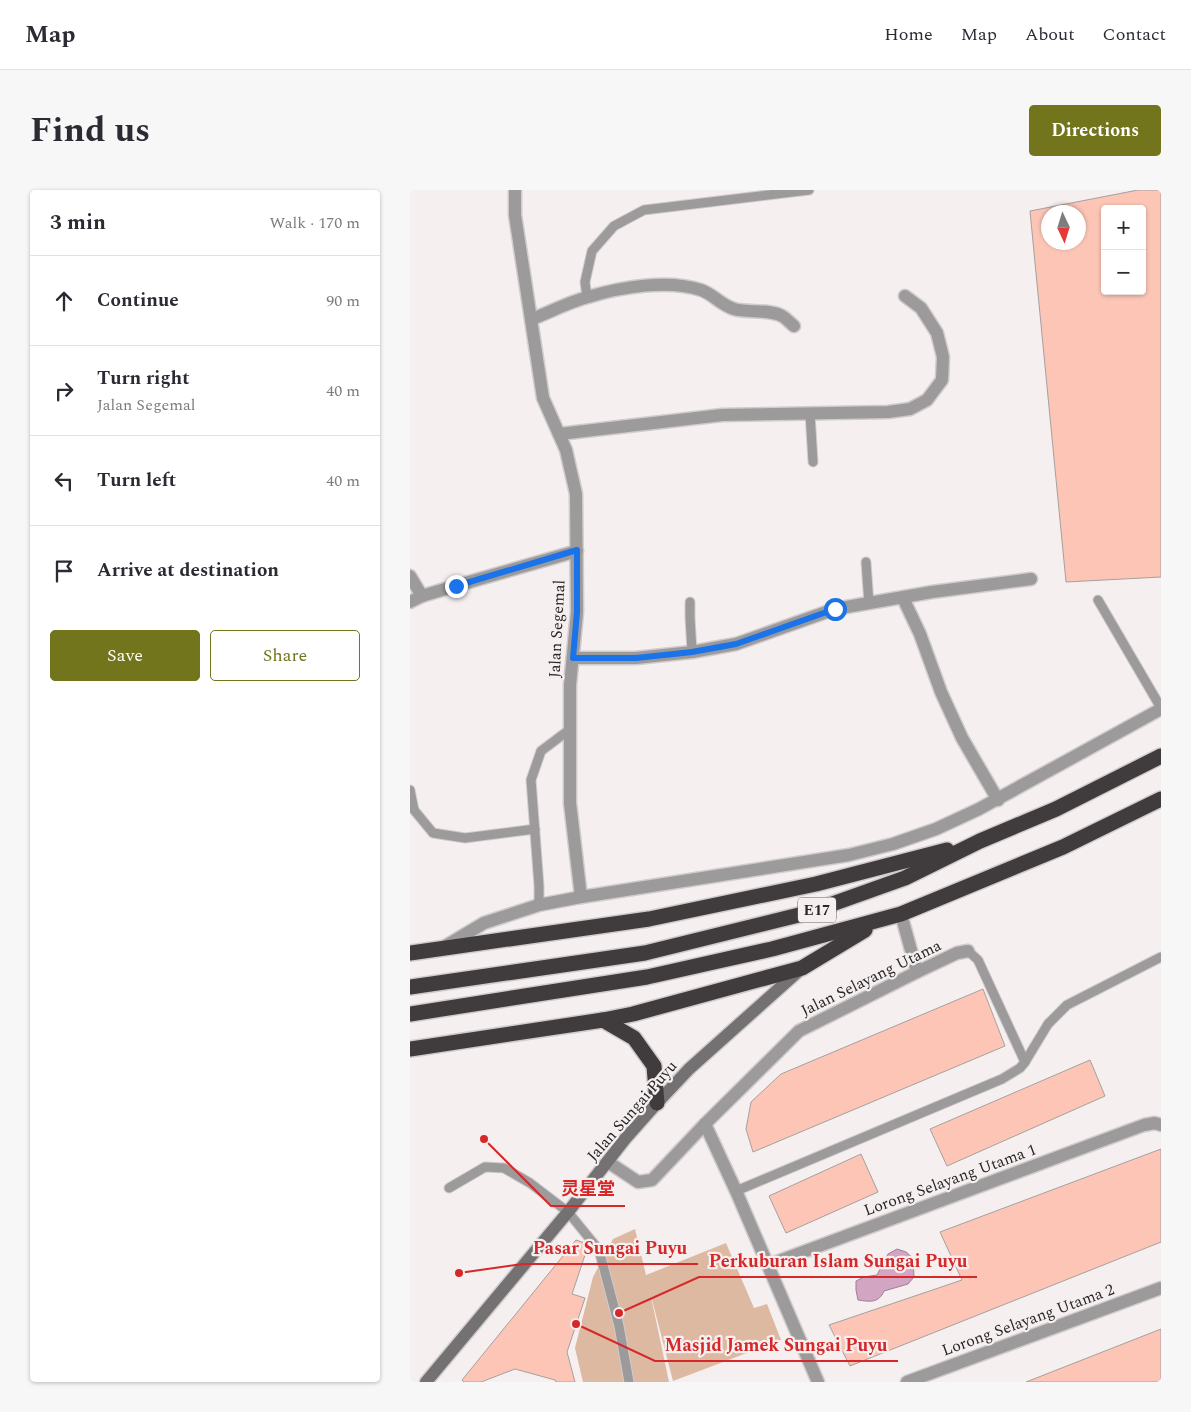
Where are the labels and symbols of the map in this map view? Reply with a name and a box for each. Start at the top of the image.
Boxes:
north arrow [1041,205,1086,250]
route end [445,575,468,598]
street label: Jalan Segemal [542,579,572,679]
route start [824,598,847,621]
road number: E17 [798,898,836,922]
street label: Jalan Selayang Utama [797,933,945,1022]
street label: Jalan Sungai Puyu [581,1055,683,1167]
street label: Lorong Selayang Utama 1 [860,1138,1040,1222]
callout: 灵星堂 [551,1173,625,1206]
text: 灵星堂 [561,1176,615,1203]
callout: Pasar Sungai Puyu [523,1231,698,1264]
text: Pasar Sungai Puyu [533,1235,688,1262]
callout: Perkuburan Islam Sungai Puyu [699,1244,977,1277]
text: Perkuburan Islam Sungai Puyu [709,1248,968,1275]
street label: Lorong Selayang Utama 2 [938,1278,1118,1362]
callout: Masjid Jamek Sungai Puyu [655,1328,898,1361]
text: Masjid Jamek Sungai Puyu [665,1332,888,1359]

